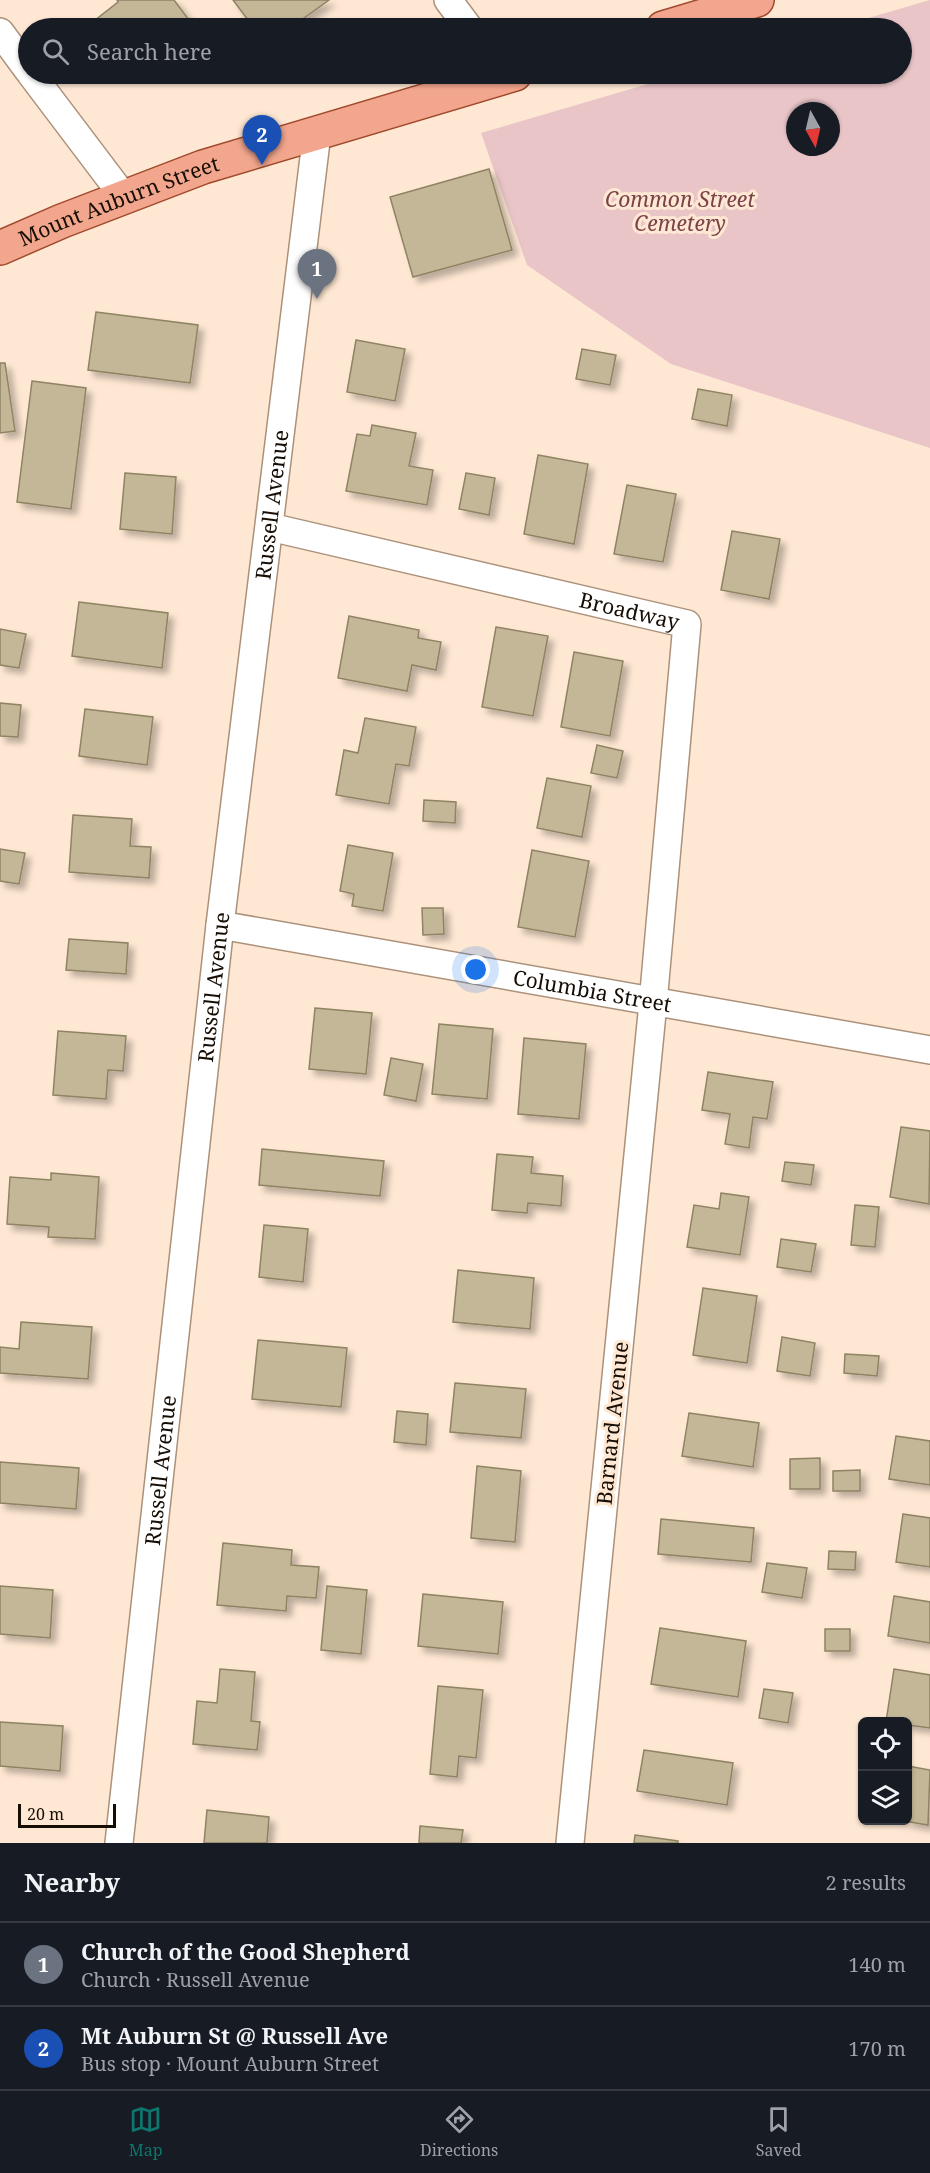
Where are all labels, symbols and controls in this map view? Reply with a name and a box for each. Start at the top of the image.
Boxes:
search box [18,18,912,84]
icon: search [39,35,72,68]
text: Search here [87,36,212,66]
north arrow [786,102,840,156]
pin: 2 [242,116,282,165]
street label: Mount Auburn Street [14,149,222,252]
park label: Common Street Cemetery [605,185,755,237]
pin: 1 [298,250,336,299]
street label: Russell Avenue [248,428,295,581]
street label: Broadway [577,585,682,636]
street label: Russell Avenue [191,910,235,1064]
your location [461,955,490,984]
street label: Columbia Street [511,963,674,1018]
street label: Barnard Avenue [589,1340,635,1506]
street label: Russell Avenue [138,1394,182,1547]
map controls [858,1717,912,1825]
button: locate [858,1717,912,1771]
button: layers [858,1771,912,1825]
scale bar [18,1801,116,1828]
text: 20 m [27,1803,64,1825]
text: Nearby [24,1864,120,1900]
text: 2 results [826,1869,906,1896]
text: Church of the Good Shepherd [81,1936,410,1966]
text: 1 [38,1951,49,1978]
text: 140 m [848,1951,906,1978]
text: Church · Russell Avenue [81,1966,310,1993]
text: Mt Auburn St @ Russell Ave [81,2020,388,2050]
text: 2 [38,2035,49,2062]
text: 170 m [848,2035,906,2062]
text: Bus stop · Mount Auburn Street [81,2050,379,2077]
tab: Map [129,2103,163,2161]
tab: Directions [420,2103,498,2161]
tab: Saved [756,2103,801,2161]

